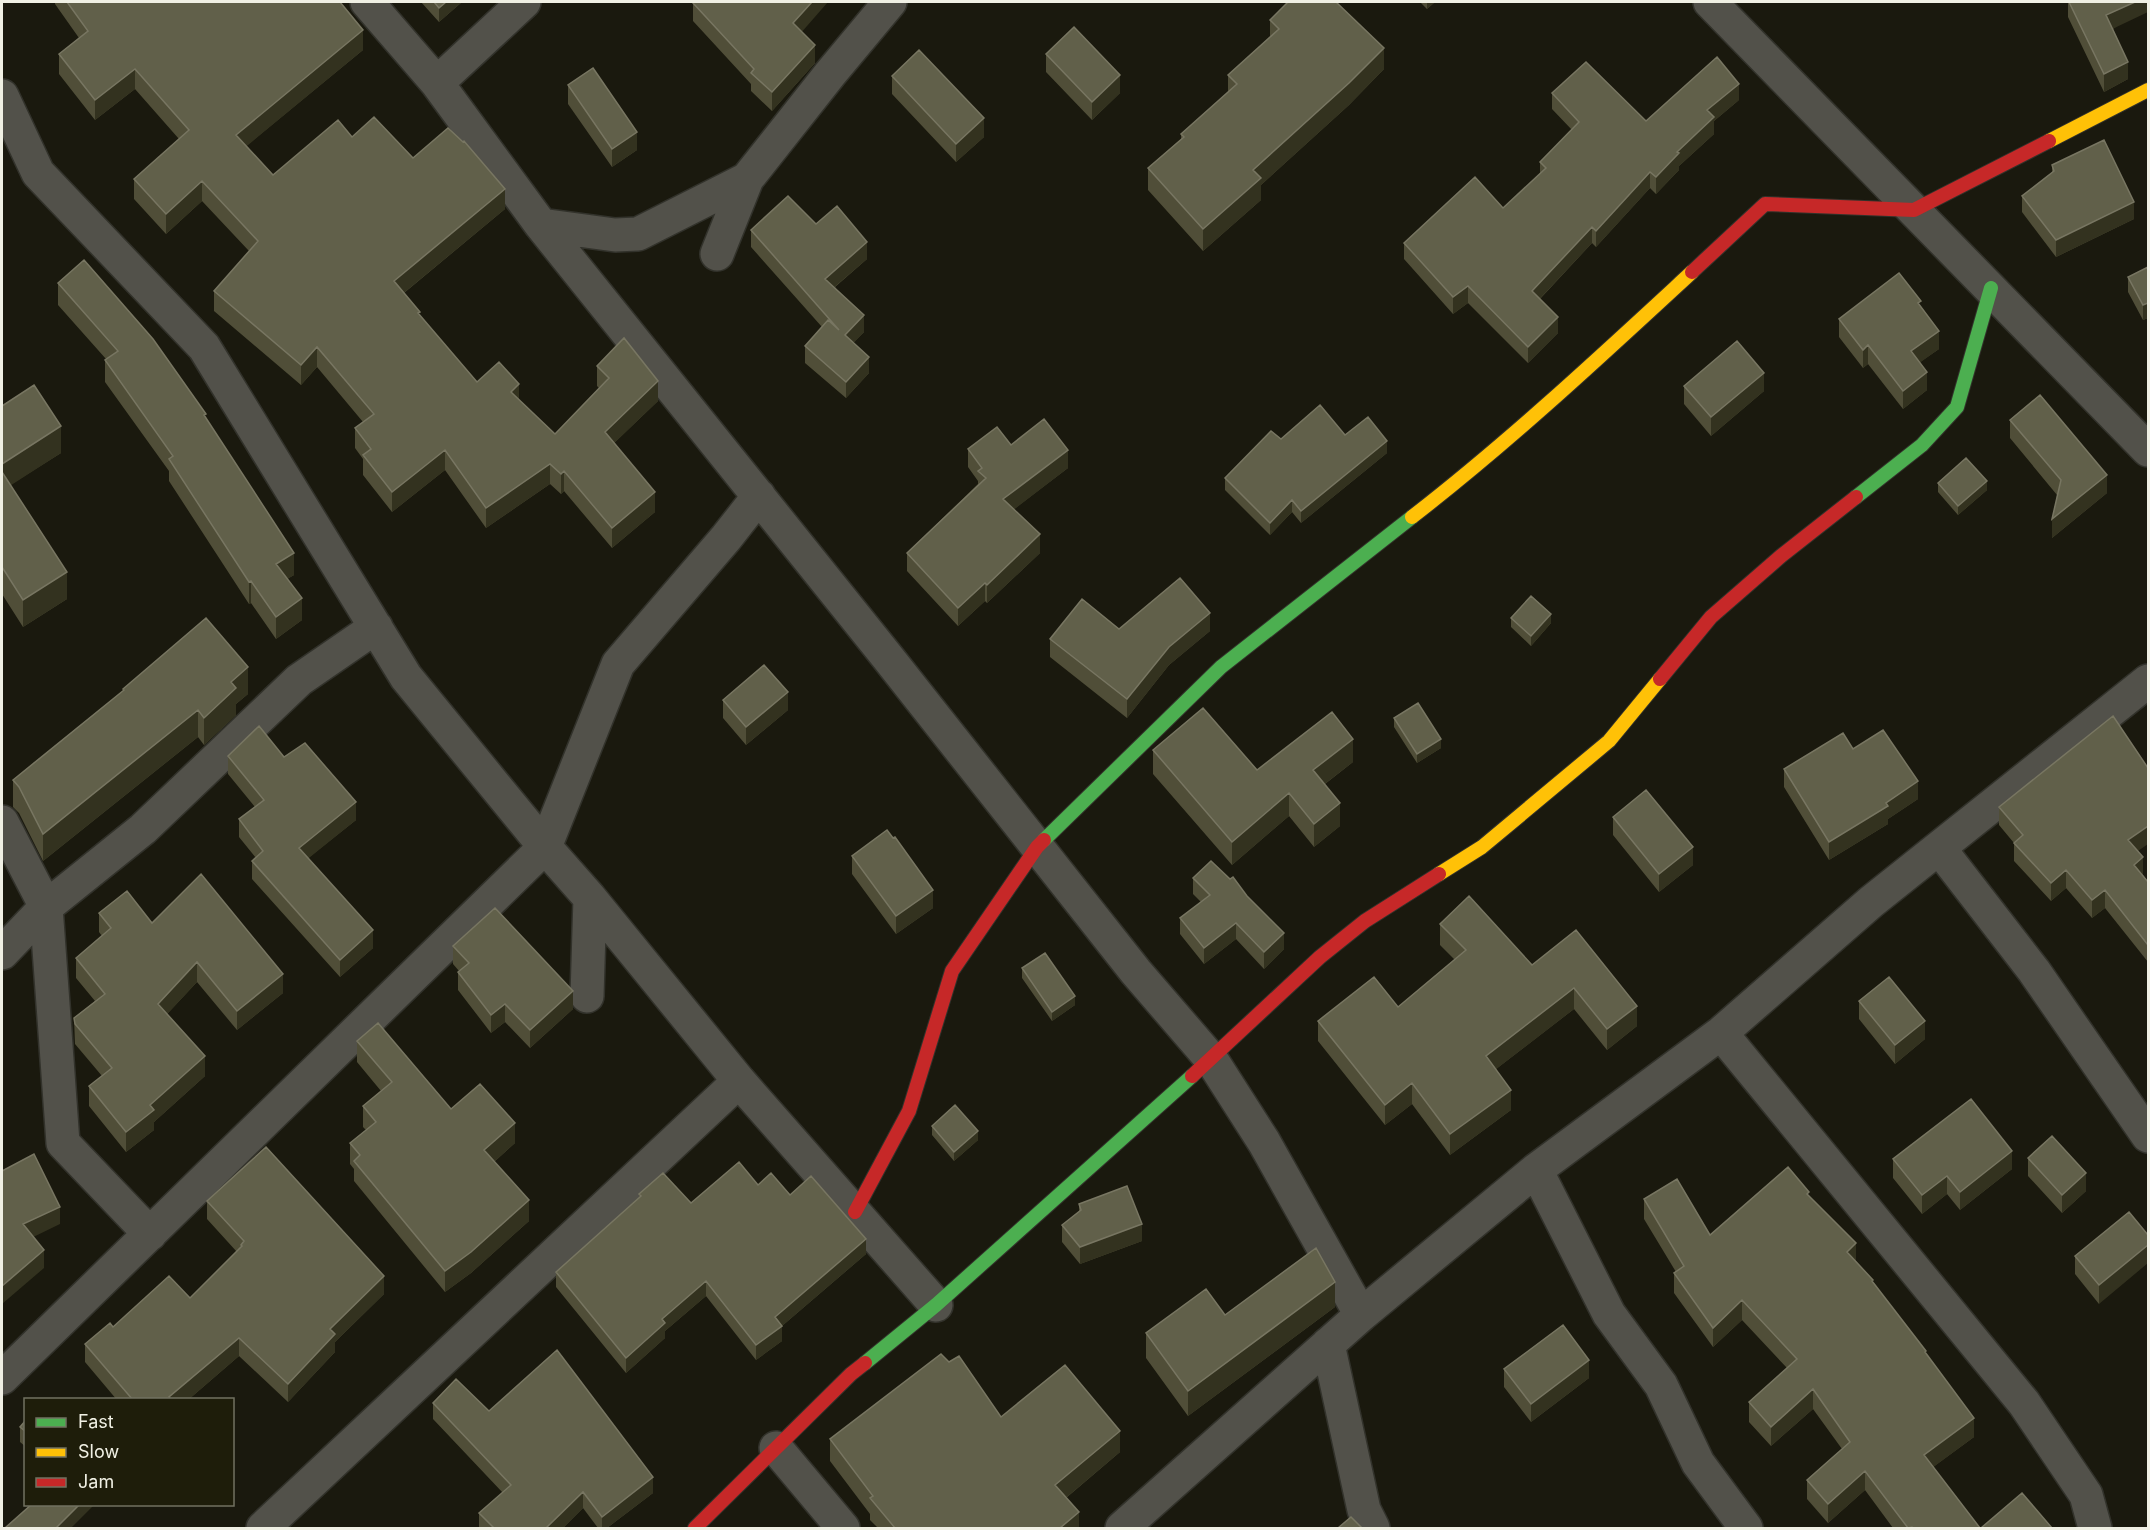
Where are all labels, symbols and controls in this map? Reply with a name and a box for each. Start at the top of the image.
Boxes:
legend [24,1398,234,1506]
text: Fast [78,1411,114,1432]
text: Slow [78,1441,119,1462]
text: Jam [78,1471,114,1492]

